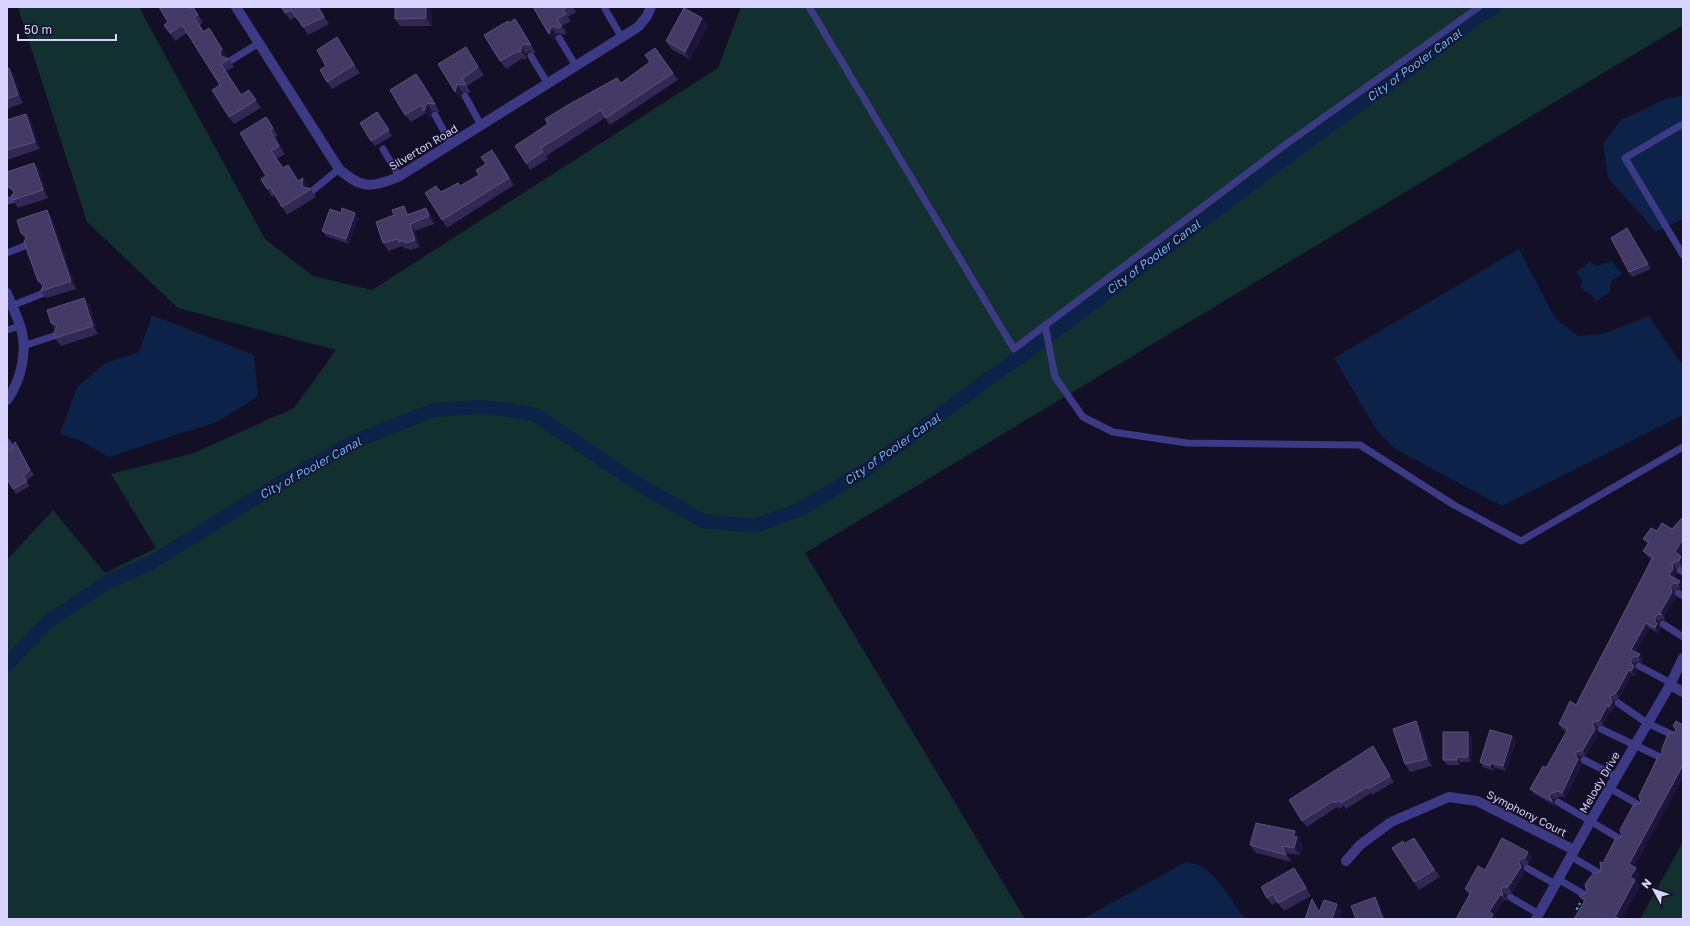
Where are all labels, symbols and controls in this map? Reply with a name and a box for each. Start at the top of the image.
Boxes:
scale bar [18,16,116,42]
text: 50 m [24,22,52,37]
water label: City of Pooler Canal [1363,25,1465,105]
street label: Silverton Road [386,121,460,173]
water label: City of Pooler Canal [1103,216,1204,297]
water label: City of Pooler Canal [841,409,944,488]
water label: City of Pooler Canal [256,433,365,502]
street label: Melody Drive [1576,749,1622,815]
street label: Symphony Court [1485,787,1569,839]
north arrow [1634,870,1674,910]
text: N [1638,876,1654,891]

